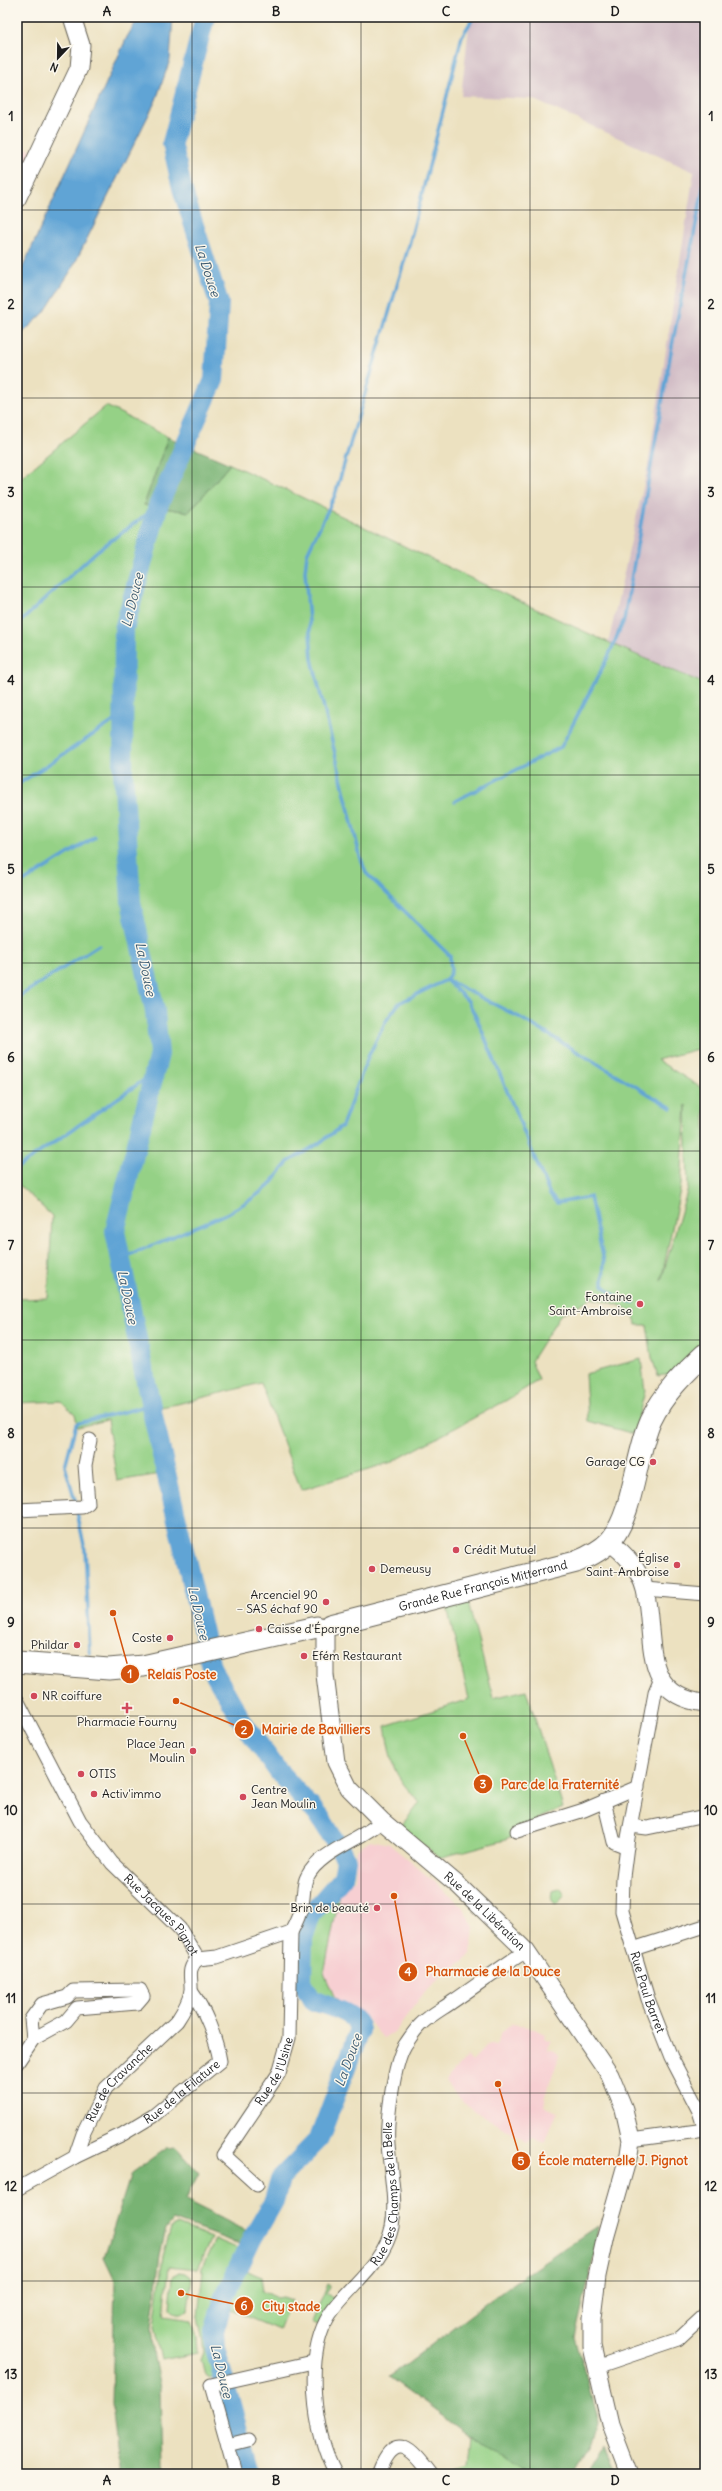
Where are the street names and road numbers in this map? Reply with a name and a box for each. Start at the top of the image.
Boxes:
street label: Grande Rue François Mitterrand [397,1557,569,1614]
street label: Rue de la Libération [441,1868,529,1953]
street label: Rue Jacques Pignot [121,1871,202,1958]
street label: Rue Paul Barret [627,1950,669,2035]
street label: Rue de l'Usine [251,2035,296,2108]
street label: Rue de Cravanche [82,2040,156,2124]
street label: Rue de la Filature [141,2056,223,2127]
street label: Rue des Champs de la Belle [367,2121,401,2269]

